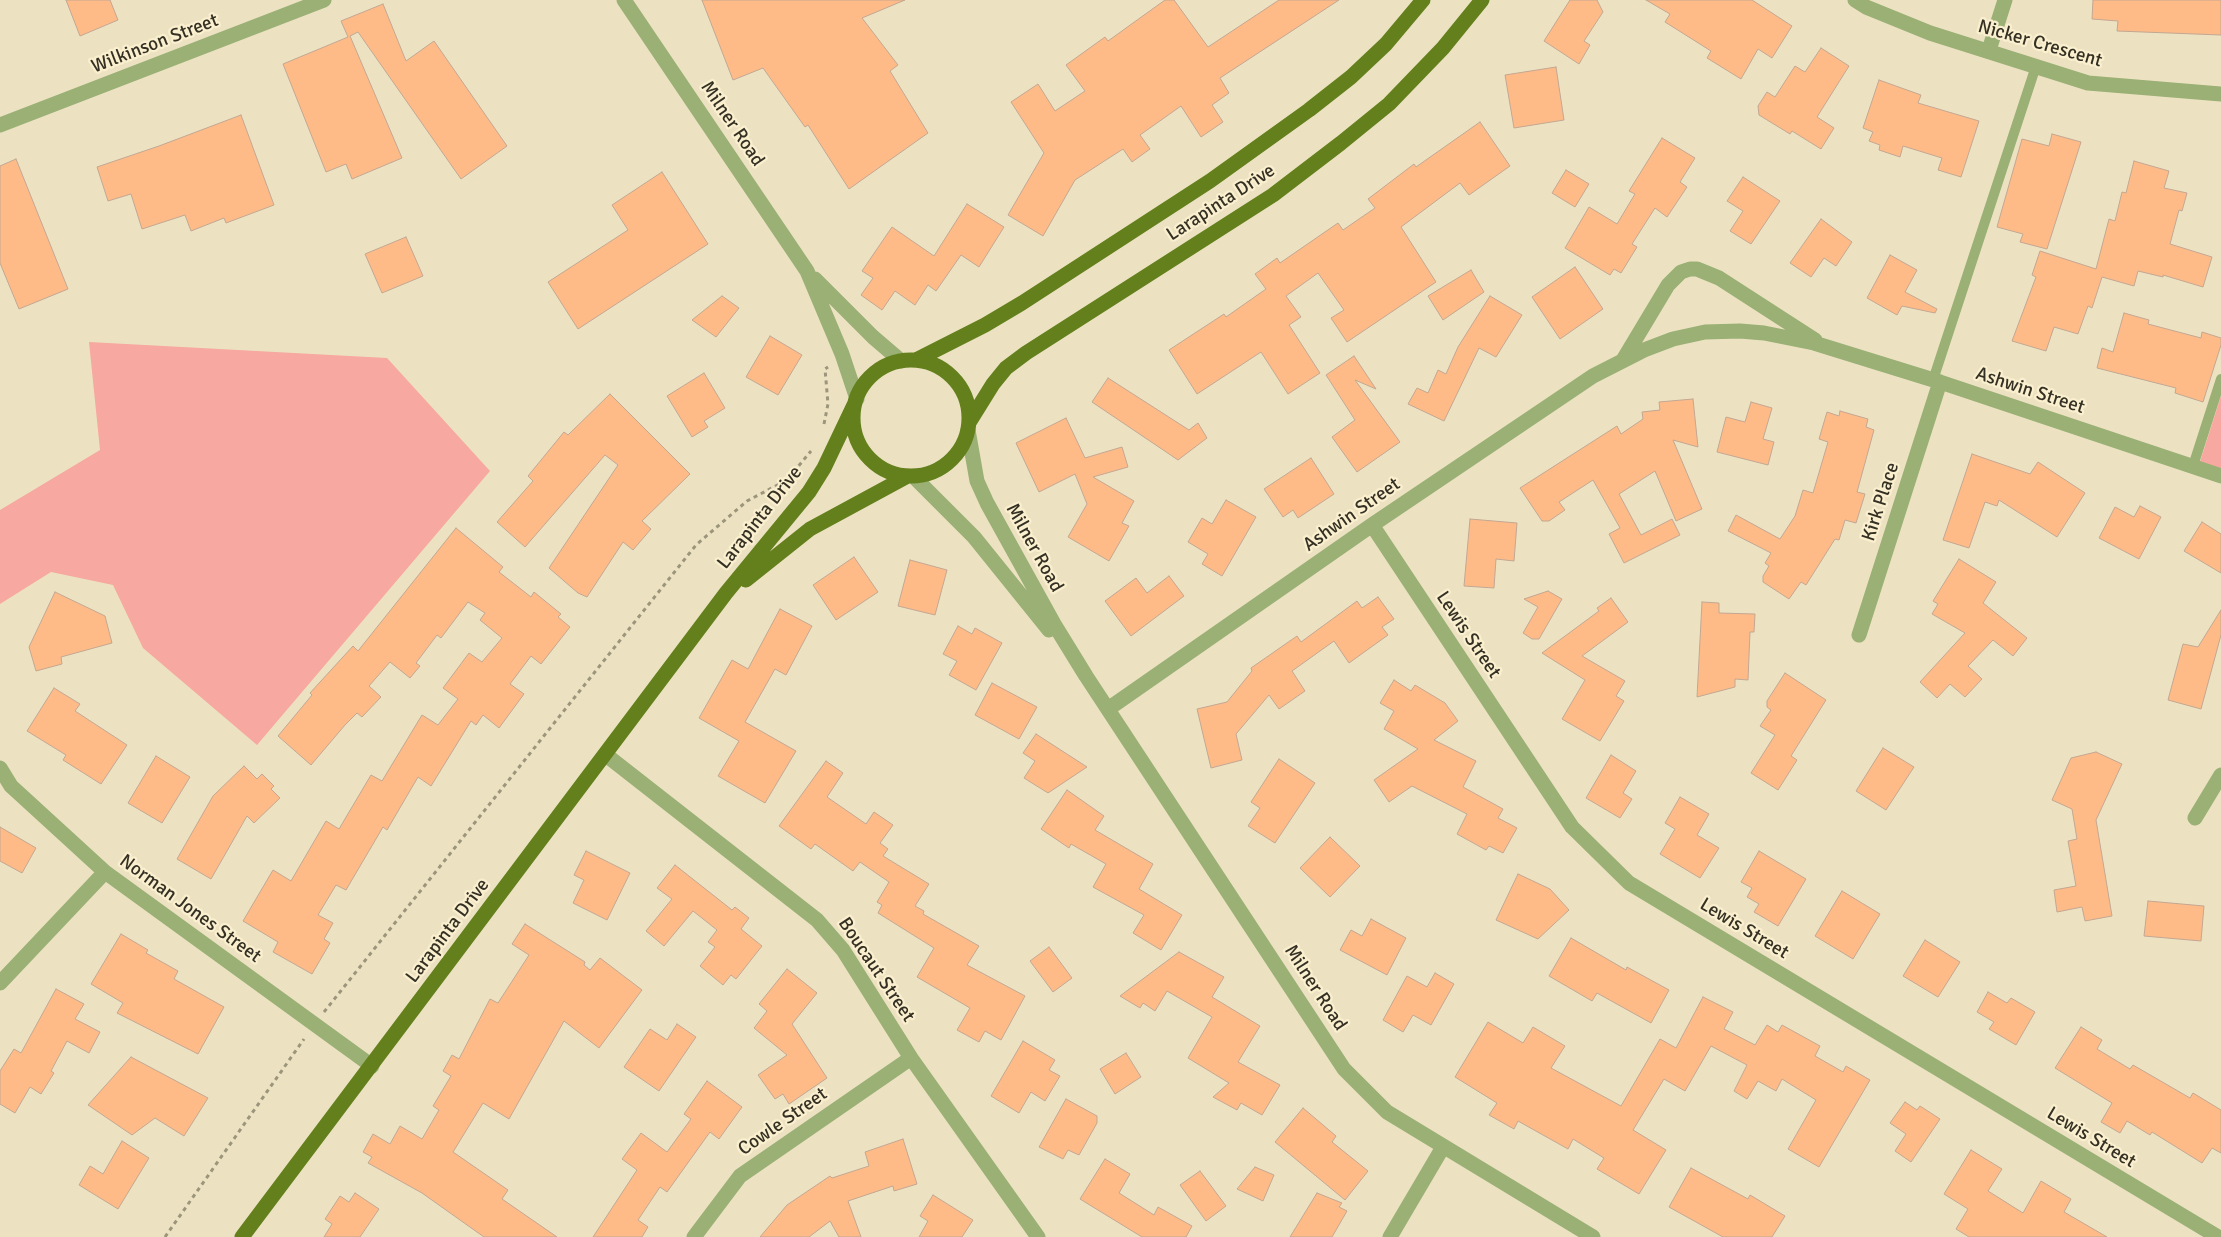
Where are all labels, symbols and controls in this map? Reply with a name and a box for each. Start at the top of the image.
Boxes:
street label: Wilkinson Street [88,9,222,79]
street label: Nicker Crescent [1975,15,2105,73]
street label: Milner Road [695,77,769,171]
street label: Larapinta Drive [1163,160,1279,246]
street label: Ashwin Street [1973,363,2087,419]
street label: Kirk Place [1858,460,1904,544]
street label: Larapinta Drive [713,462,807,574]
street label: Ashwin Street [1299,473,1405,557]
street label: Milner Road [1000,500,1068,596]
street label: Lewis Street [1431,587,1505,683]
street label: Norman Jones Street [115,850,265,968]
street label: Larapinta Drive [401,874,495,988]
street label: Lewis Street [1695,894,1793,964]
street label: Boucaut Street [833,913,919,1027]
street label: Milner Road [1279,941,1351,1035]
street label: Cowle Street [734,1083,832,1161]
street label: Lewis Street [2042,1103,2140,1173]

